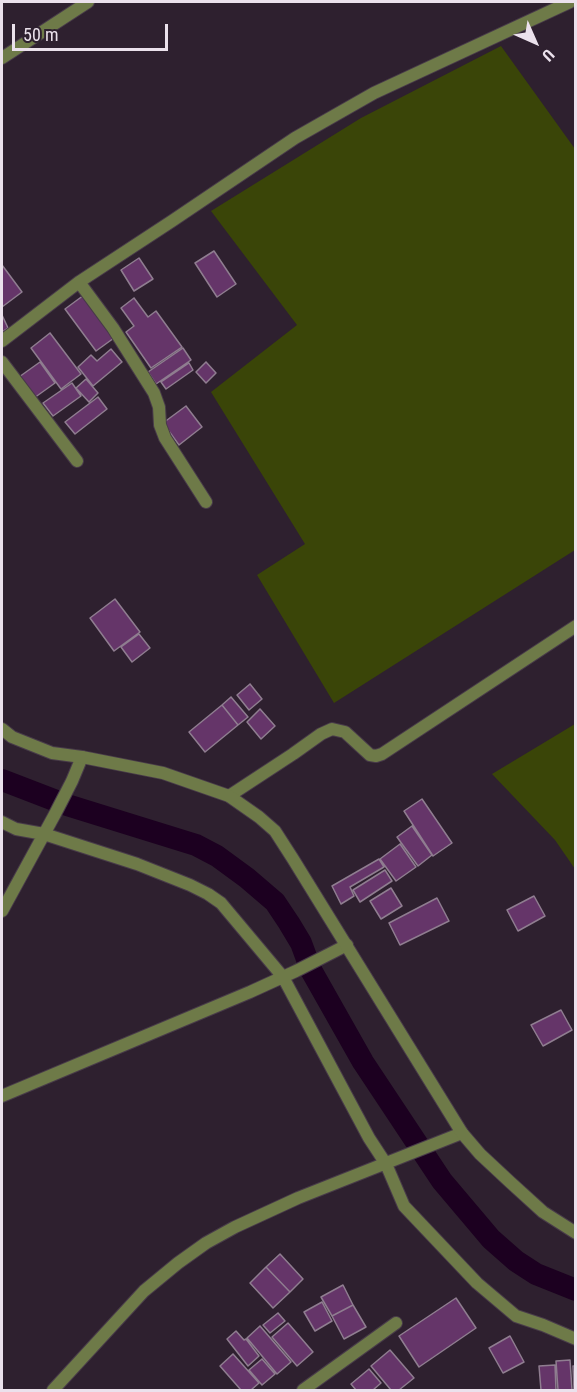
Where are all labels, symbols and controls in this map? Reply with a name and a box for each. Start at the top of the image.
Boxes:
scale bar [15,12,171,50]
north arrow [505,12,565,72]
text: 50 m [23,24,58,45]
text: U [538,45,558,65]

